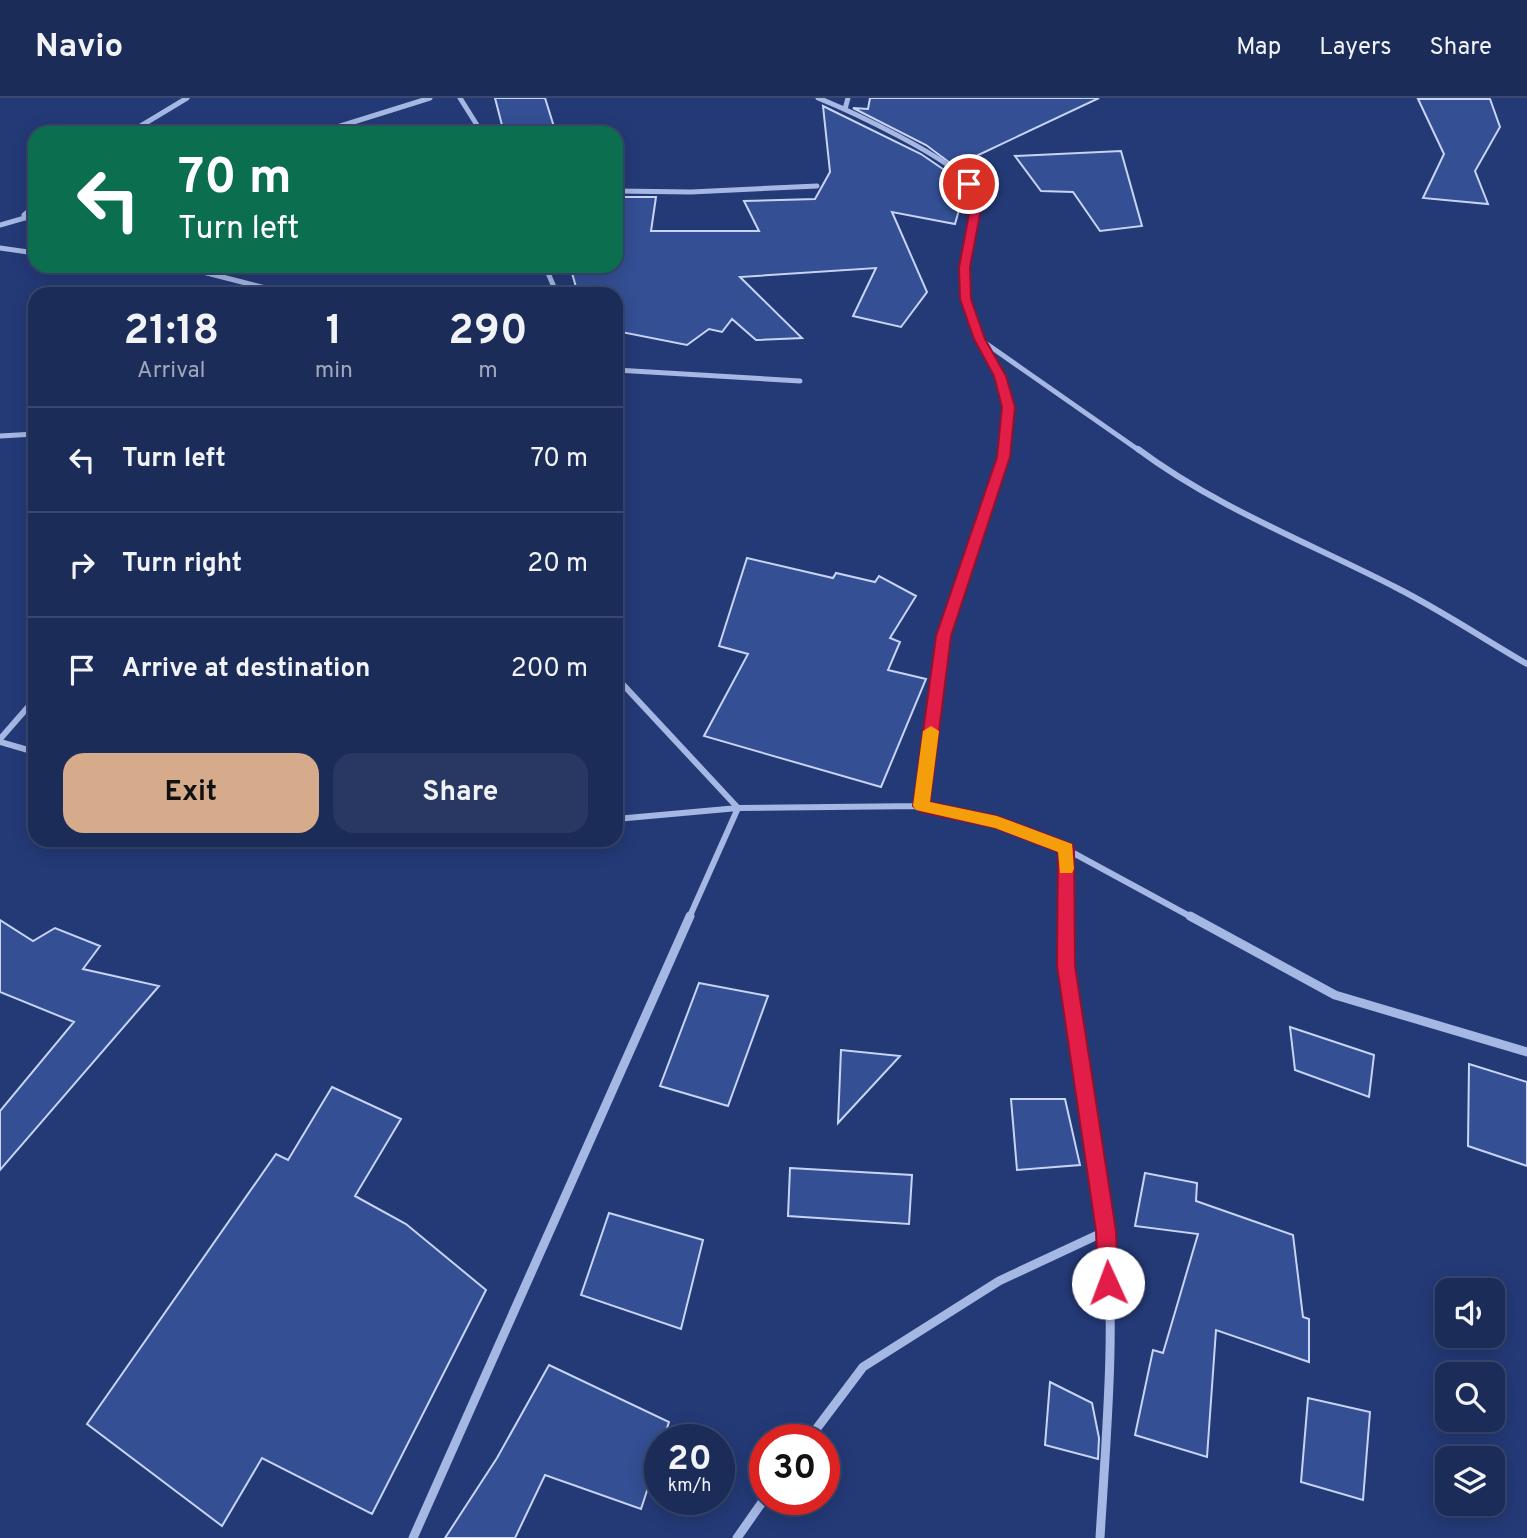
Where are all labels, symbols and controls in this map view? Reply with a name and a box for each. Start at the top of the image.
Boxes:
text: Navio [35,27,123,69]
text: Map [1236,33,1281,63]
text: Layers [1319,33,1391,63]
text: Share [1429,33,1492,63]
text: 70 m [178,149,292,211]
icon: left [63,154,154,245]
pin [939,154,999,214]
icon: arrive [950,165,988,203]
text: Turn left [178,210,299,250]
text: 21:18 [123,306,219,359]
text: 1 [325,306,342,359]
text: 290 [448,306,528,359]
text: Arrival [137,357,206,386]
text: min [315,357,353,386]
text: m [478,357,498,386]
icon: left [63,441,101,479]
text: Turn left [122,443,226,476]
text: 70 m [530,443,588,476]
icon: right [63,546,101,584]
text: Turn right [122,548,242,581]
text: 20 m [527,548,588,581]
icon: arrive [63,651,101,689]
text: Arrive at destination [122,653,370,686]
text: 200 m [511,653,588,686]
button: Exit [63,753,319,833]
button: Share [333,753,588,833]
position arrow [1071,1246,1145,1320]
map controls [1435,1278,1505,1516]
button: sound [1435,1278,1505,1348]
button: search [1435,1362,1505,1432]
speed limit sign: 30 [749,1424,840,1515]
text: 20 [667,1438,712,1482]
button: layers [1435,1446,1505,1516]
text: km/h [668,1475,711,1498]

